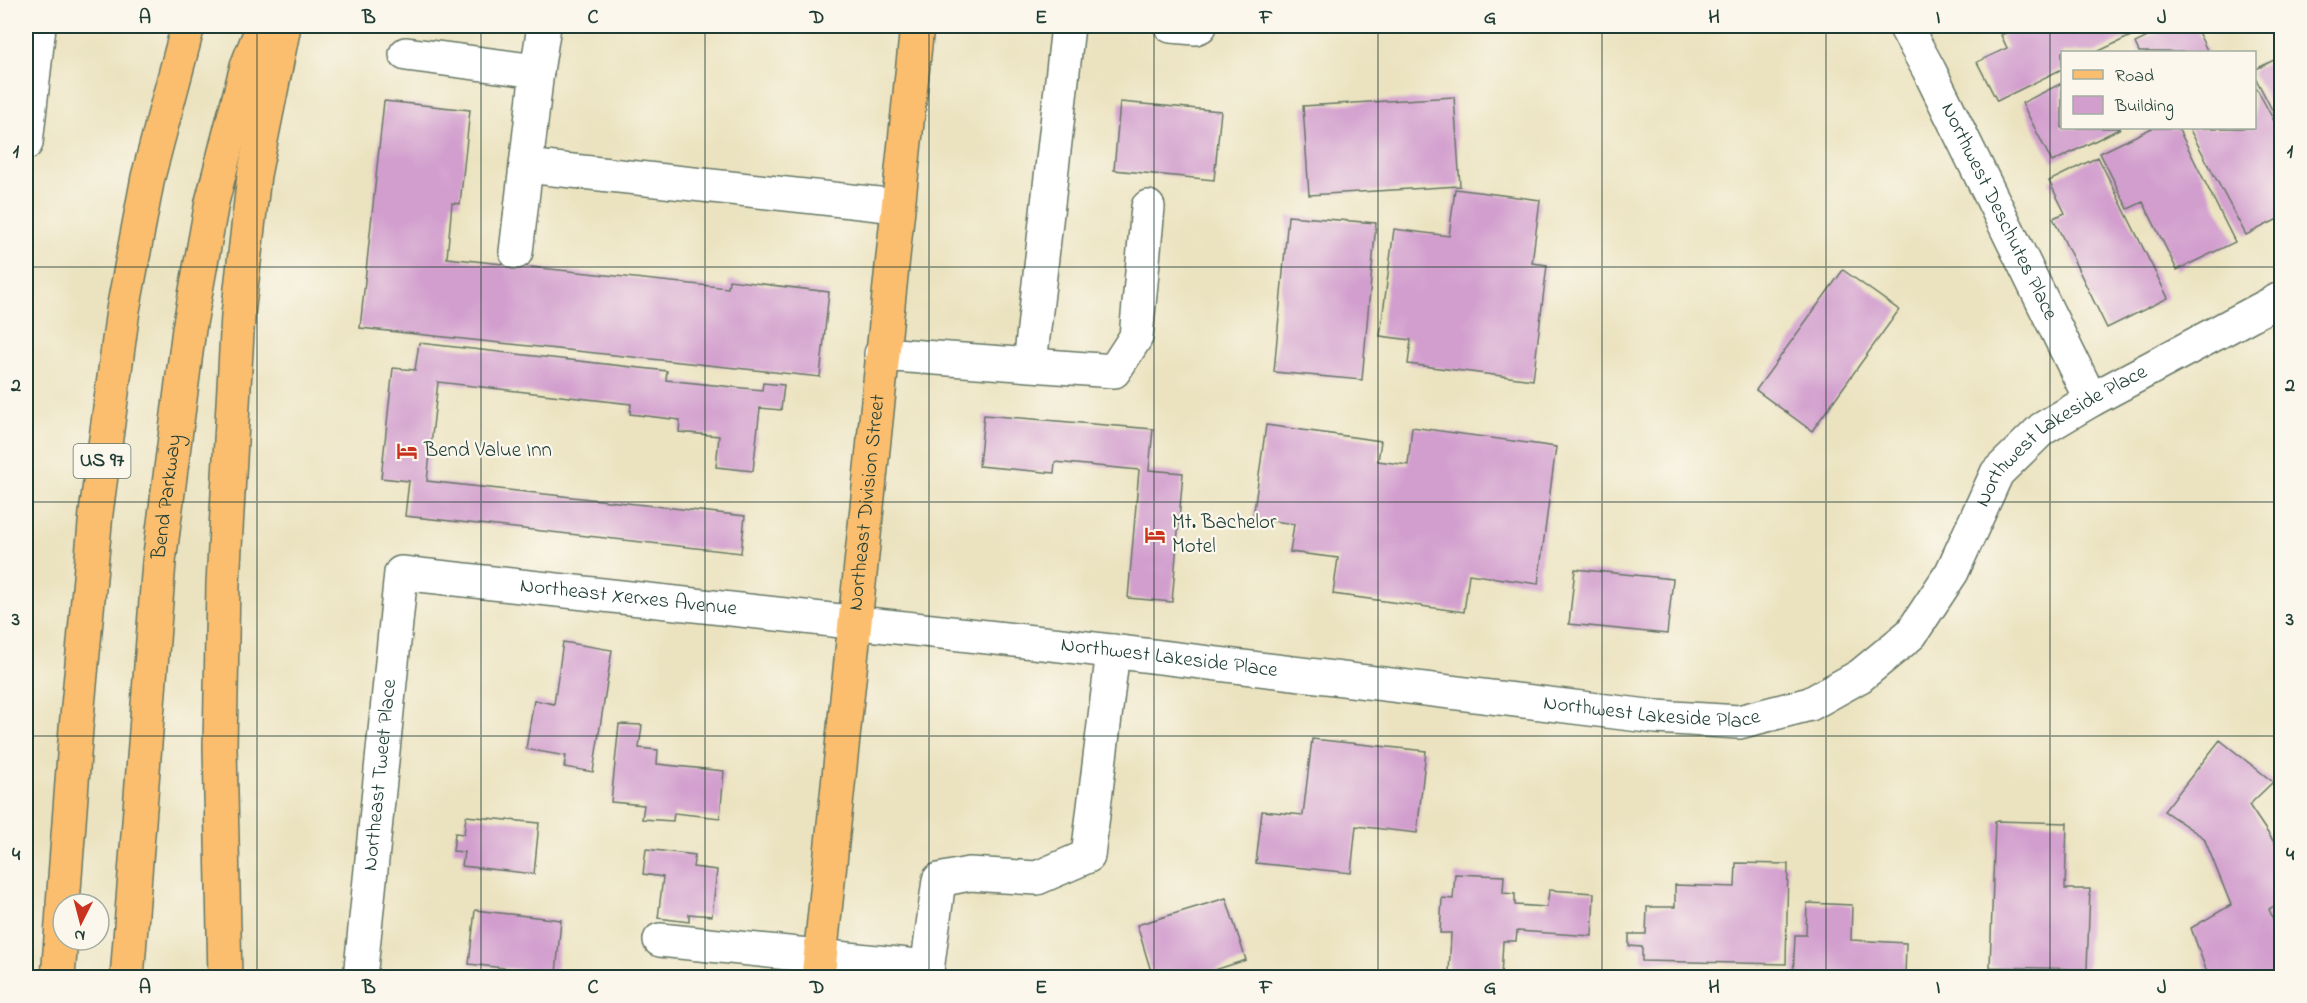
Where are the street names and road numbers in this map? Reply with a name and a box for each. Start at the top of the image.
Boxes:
street label: Northwest Deschutes Place [1933,98,2065,326]
street label: Northwest Lakeside Place [1968,357,2153,512]
street label: Northeast Division Street [841,393,894,612]
street label: Bend Parkway [144,432,192,562]
road number: US 97 [74,444,130,478]
street label: Northeast Xerxes Avenue [519,571,739,625]
street label: Northwest Lakeside Place [1059,630,1280,686]
street label: Northeast Tweet Place [356,677,405,872]
street label: Northwest Lakeside Place [1542,688,1764,737]

